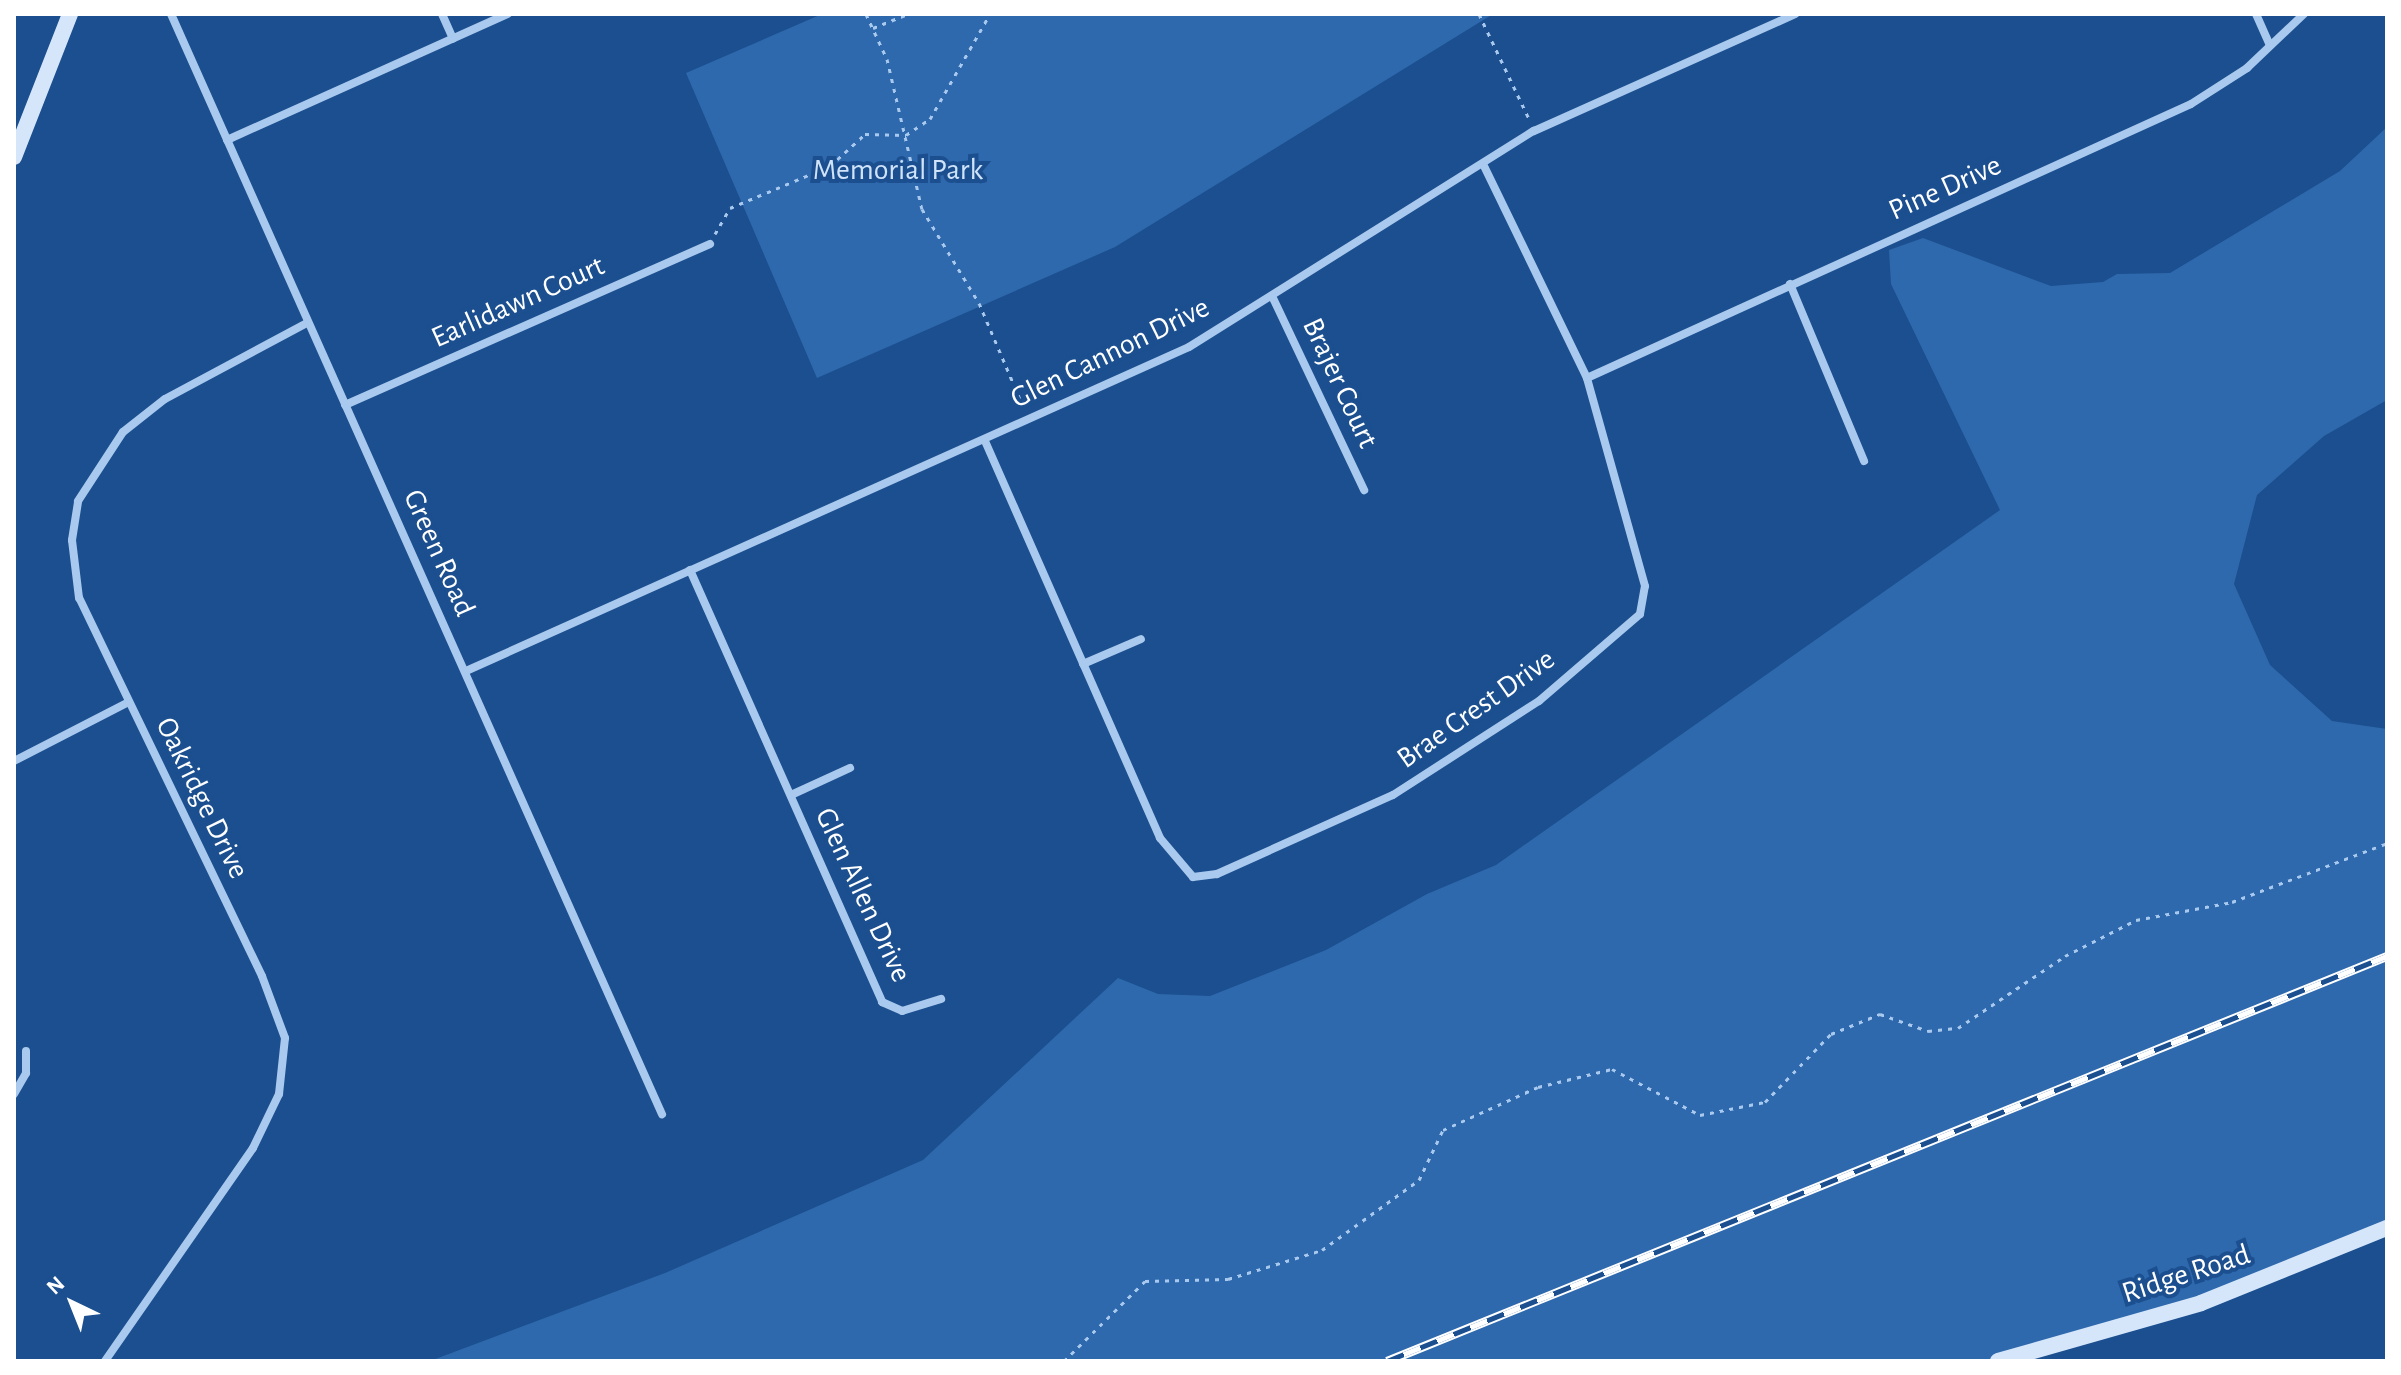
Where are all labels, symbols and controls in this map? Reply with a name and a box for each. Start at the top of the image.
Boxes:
street label: Pine Drive [1883,147,2007,229]
park label: Memorial Park [813,152,983,188]
street label: Earlidawn Court [426,248,610,356]
street label: Glen Cannon Drive [1005,289,1215,417]
street label: Brajer Court [1294,312,1386,454]
street label: Green Road [395,484,483,622]
street label: Brae Crest Drive [1390,641,1562,777]
street label: Oakridge Drive [147,712,257,884]
street label: Glen Allen Drive [807,802,919,988]
street label: Ridge Road [2117,1236,2255,1312]
north arrow [32,1263,112,1343]
text: N [43,1272,69,1299]

